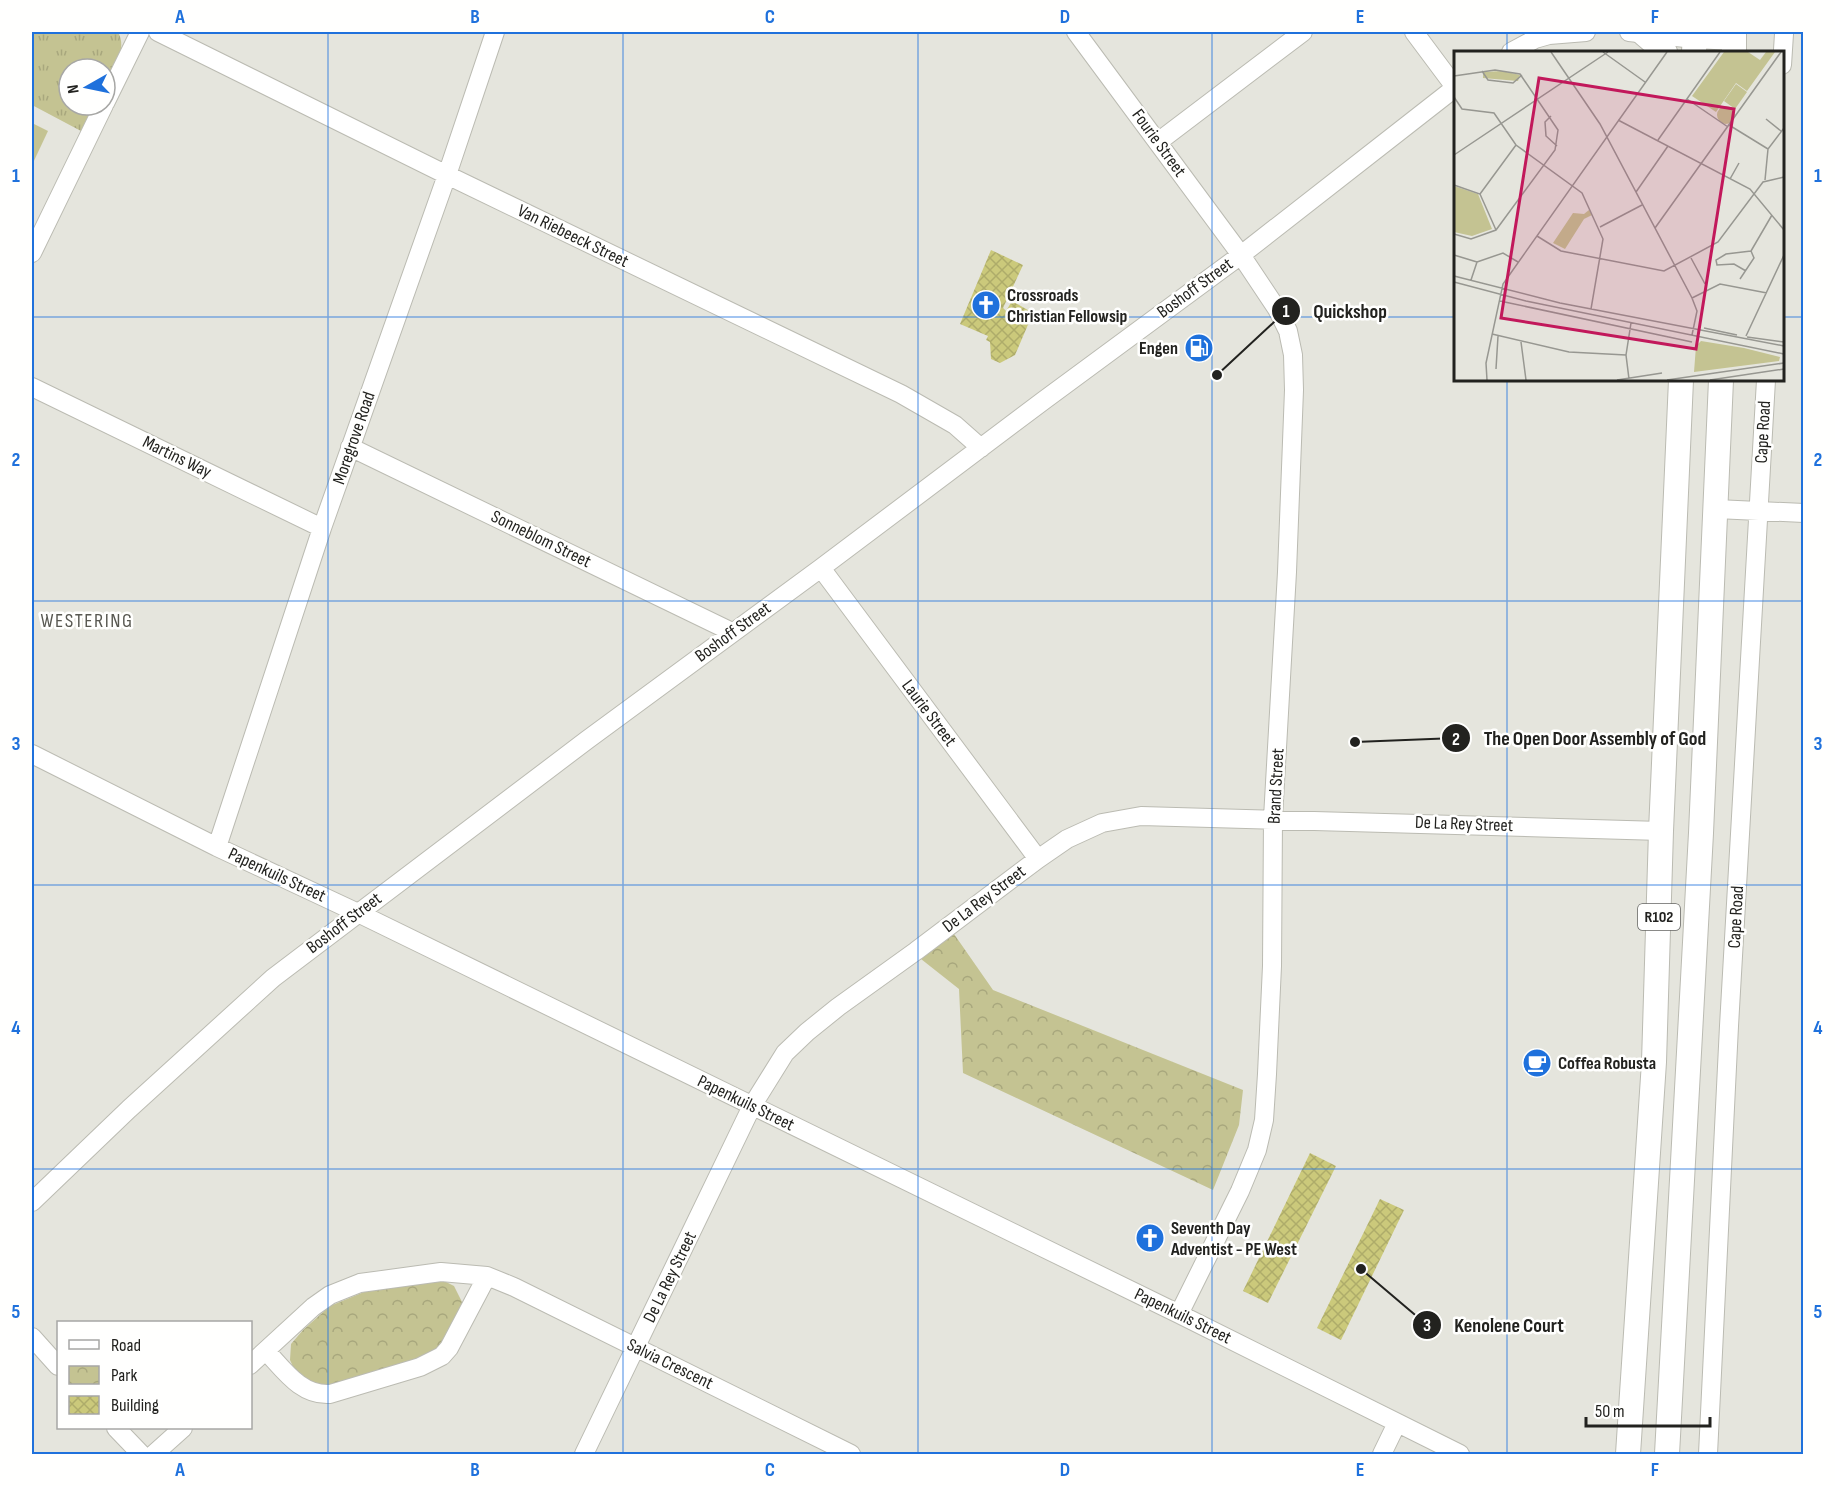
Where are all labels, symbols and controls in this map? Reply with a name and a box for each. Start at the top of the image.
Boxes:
text: A [174,5,185,29]
text: B [470,5,480,29]
text: C [765,5,775,29]
text: D [1060,5,1070,29]
text: E [1356,5,1364,29]
text: F [1651,5,1659,29]
inset map [1454,51,1784,381]
north arrow [57,57,117,117]
text: N [64,83,84,95]
street label: Fourie Street [1128,105,1191,181]
text: 1 [12,164,20,188]
text: 1 [1814,164,1822,188]
street label: Van Riebeeck Street [514,200,632,272]
street label: Boshoff Street [1153,253,1237,322]
place label: Crossroads Christian Fellowsip [1007,285,1127,327]
church icon: Crossroads Christian Fellowsip [970,289,1002,321]
callout: Quickshop [1271,292,1398,330]
text: Quickshop [1313,300,1387,324]
text: 1 [1282,301,1290,322]
fuel station icon: Engen [1183,332,1215,364]
place label: Engen [1139,338,1178,359]
street label: Moregrove Road [328,389,380,487]
street label: Cape Road [1751,400,1775,464]
street label: Martins Way [139,431,215,483]
text: 2 [12,448,20,472]
text: 2 [1814,448,1822,472]
street label: Sonneblom Street [488,506,595,572]
street label: Boshoff Street [691,597,775,666]
district label: WESTERING [40,609,134,633]
street label: Laurie Street [897,676,961,751]
callout: The Open Door Assembly of God [1441,719,1718,757]
text: The Open Door Assembly of God [1484,727,1706,751]
text: 2 [1452,729,1460,750]
text: 3 [12,732,21,756]
text: 3 [1814,732,1823,756]
street label: Brand Street [1264,747,1288,824]
street label: De La Rey Street [1414,812,1514,836]
street label: Papenkuils Street [225,843,330,907]
street label: De La Rey Street [938,861,1030,937]
street label: Cape Road [1724,885,1748,949]
street label: Boshoff Street [302,888,386,958]
road number: R102 [1638,904,1680,930]
text: 4 [11,1016,21,1040]
text: 4 [1813,1016,1823,1040]
cafe icon: Coffea Robusta [1521,1047,1553,1079]
place label: Coffea Robusta [1558,1053,1656,1074]
street label: Papenkuils Street [694,1071,798,1136]
place label: Seventh Day Adventist - PE West [1170,1218,1297,1260]
church icon: Seventh Day Adventist - PE West [1134,1222,1166,1254]
street label: De La Rey Street [639,1228,701,1326]
street label: Papenkuils Street [1131,1284,1235,1349]
text: 5 [12,1300,21,1324]
text: 5 [1814,1300,1823,1324]
callout: Kenolene Court [1412,1306,1576,1344]
text: Kenolene Court [1454,1314,1564,1338]
text: 3 [1423,1315,1431,1336]
legend [57,1321,252,1429]
street label: Salvia Crescent [624,1334,717,1394]
text: Road [111,1335,141,1356]
text: Park [111,1365,137,1386]
scale bar [1586,1390,1710,1428]
text: Building [111,1395,159,1416]
text: 50 m [1595,1401,1625,1422]
text: A [174,1458,185,1482]
text: B [470,1458,480,1482]
text: C [765,1458,775,1482]
text: D [1060,1458,1070,1482]
text: E [1356,1458,1364,1482]
text: F [1651,1458,1659,1482]

